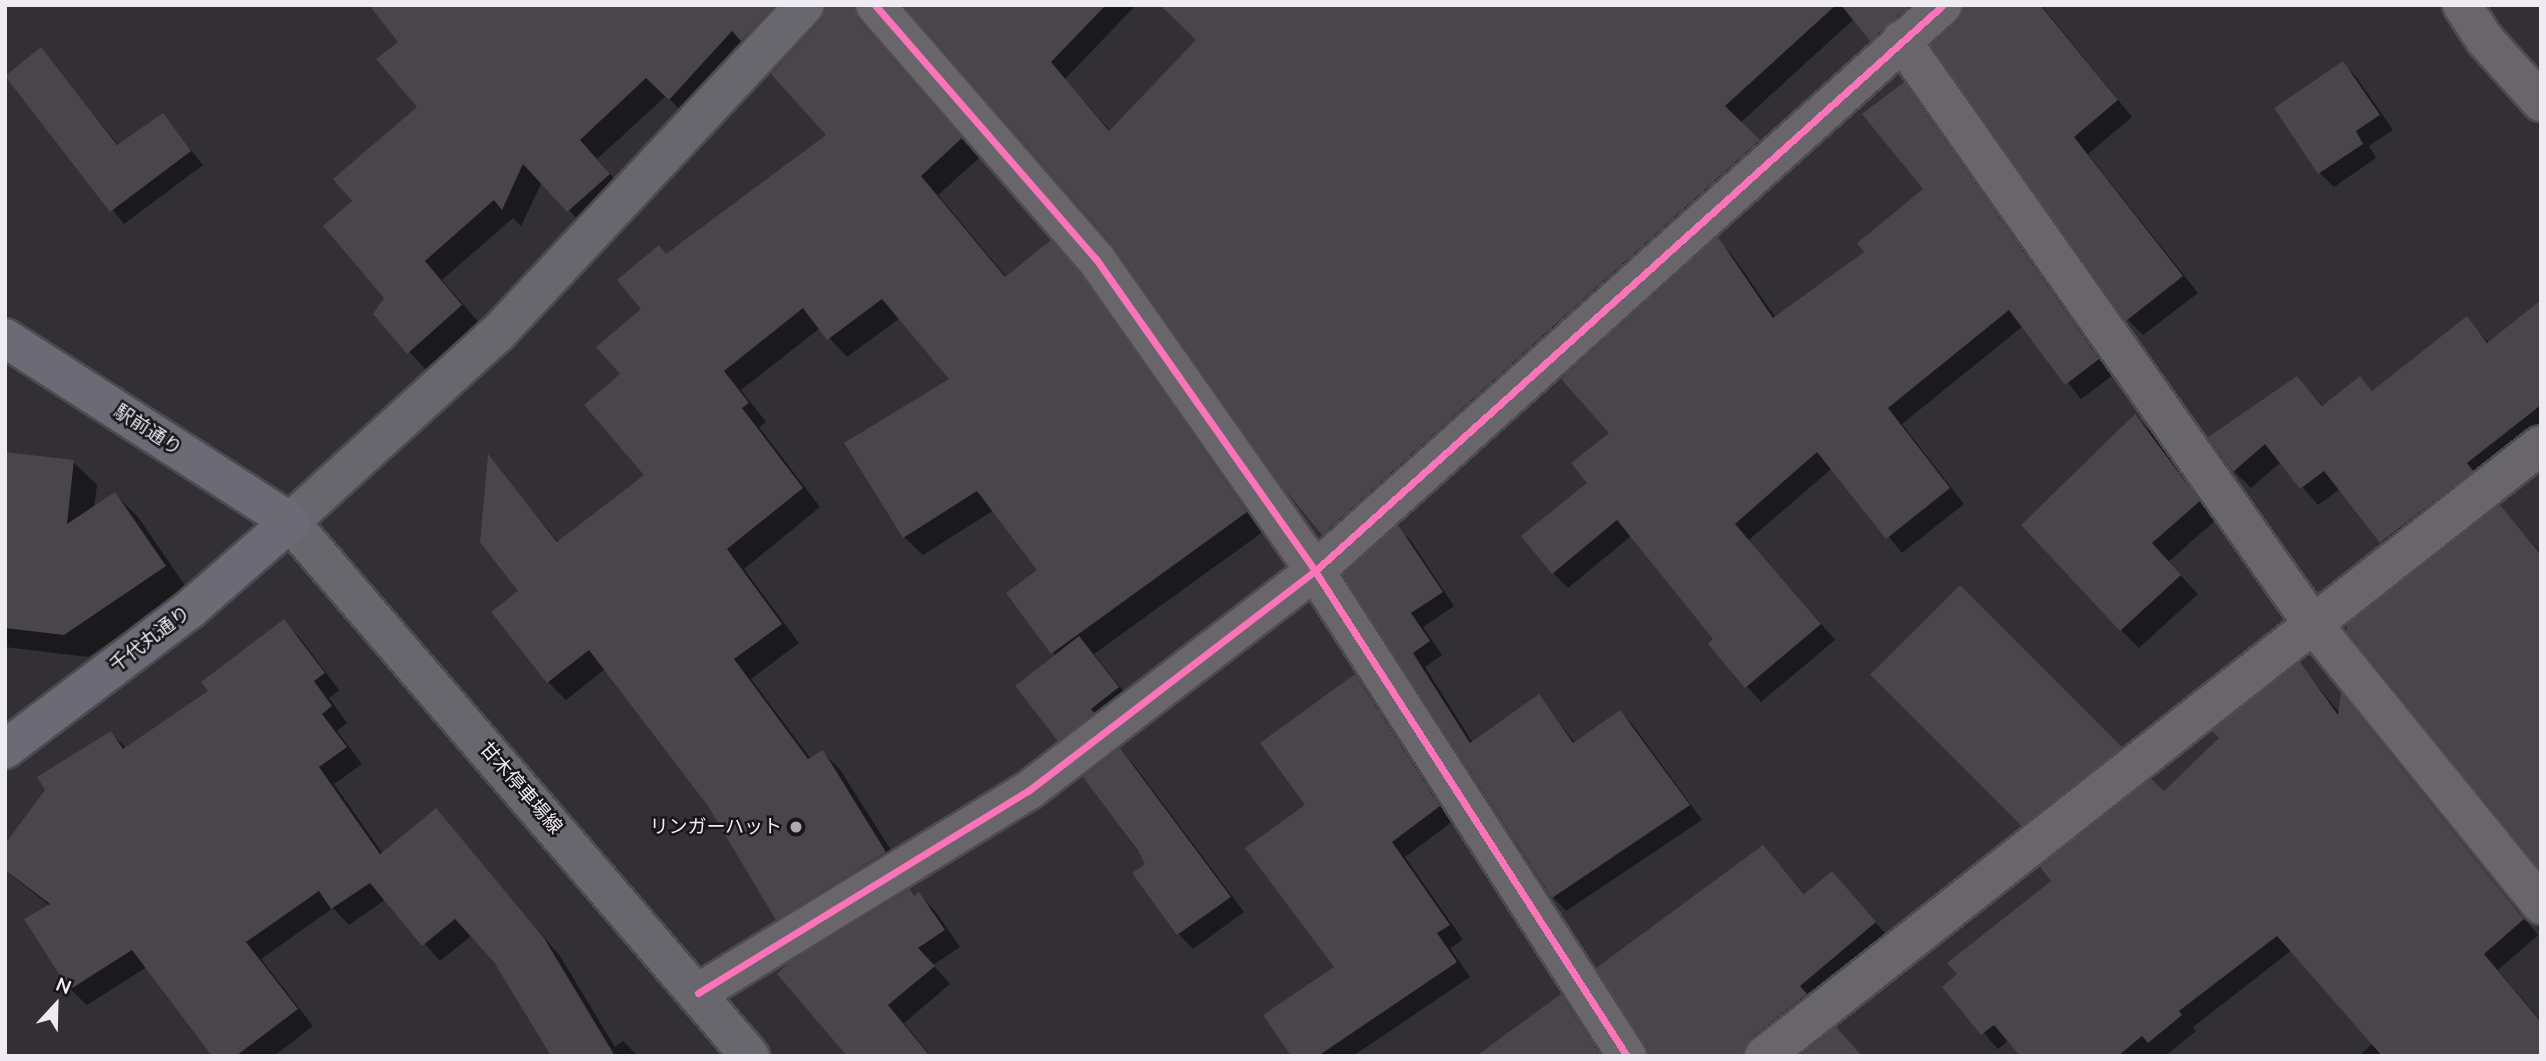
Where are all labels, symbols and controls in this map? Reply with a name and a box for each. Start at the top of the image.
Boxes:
street label: 駅前通り [110,400,186,460]
street label: 千代丸通り [105,601,195,677]
street label: 甘木停車場線 [475,738,567,838]
place label: リンガーハット [649,816,782,838]
marker: リンガーハット [788,819,804,835]
north arrow [21,970,91,1040]
text: N [53,972,75,999]

